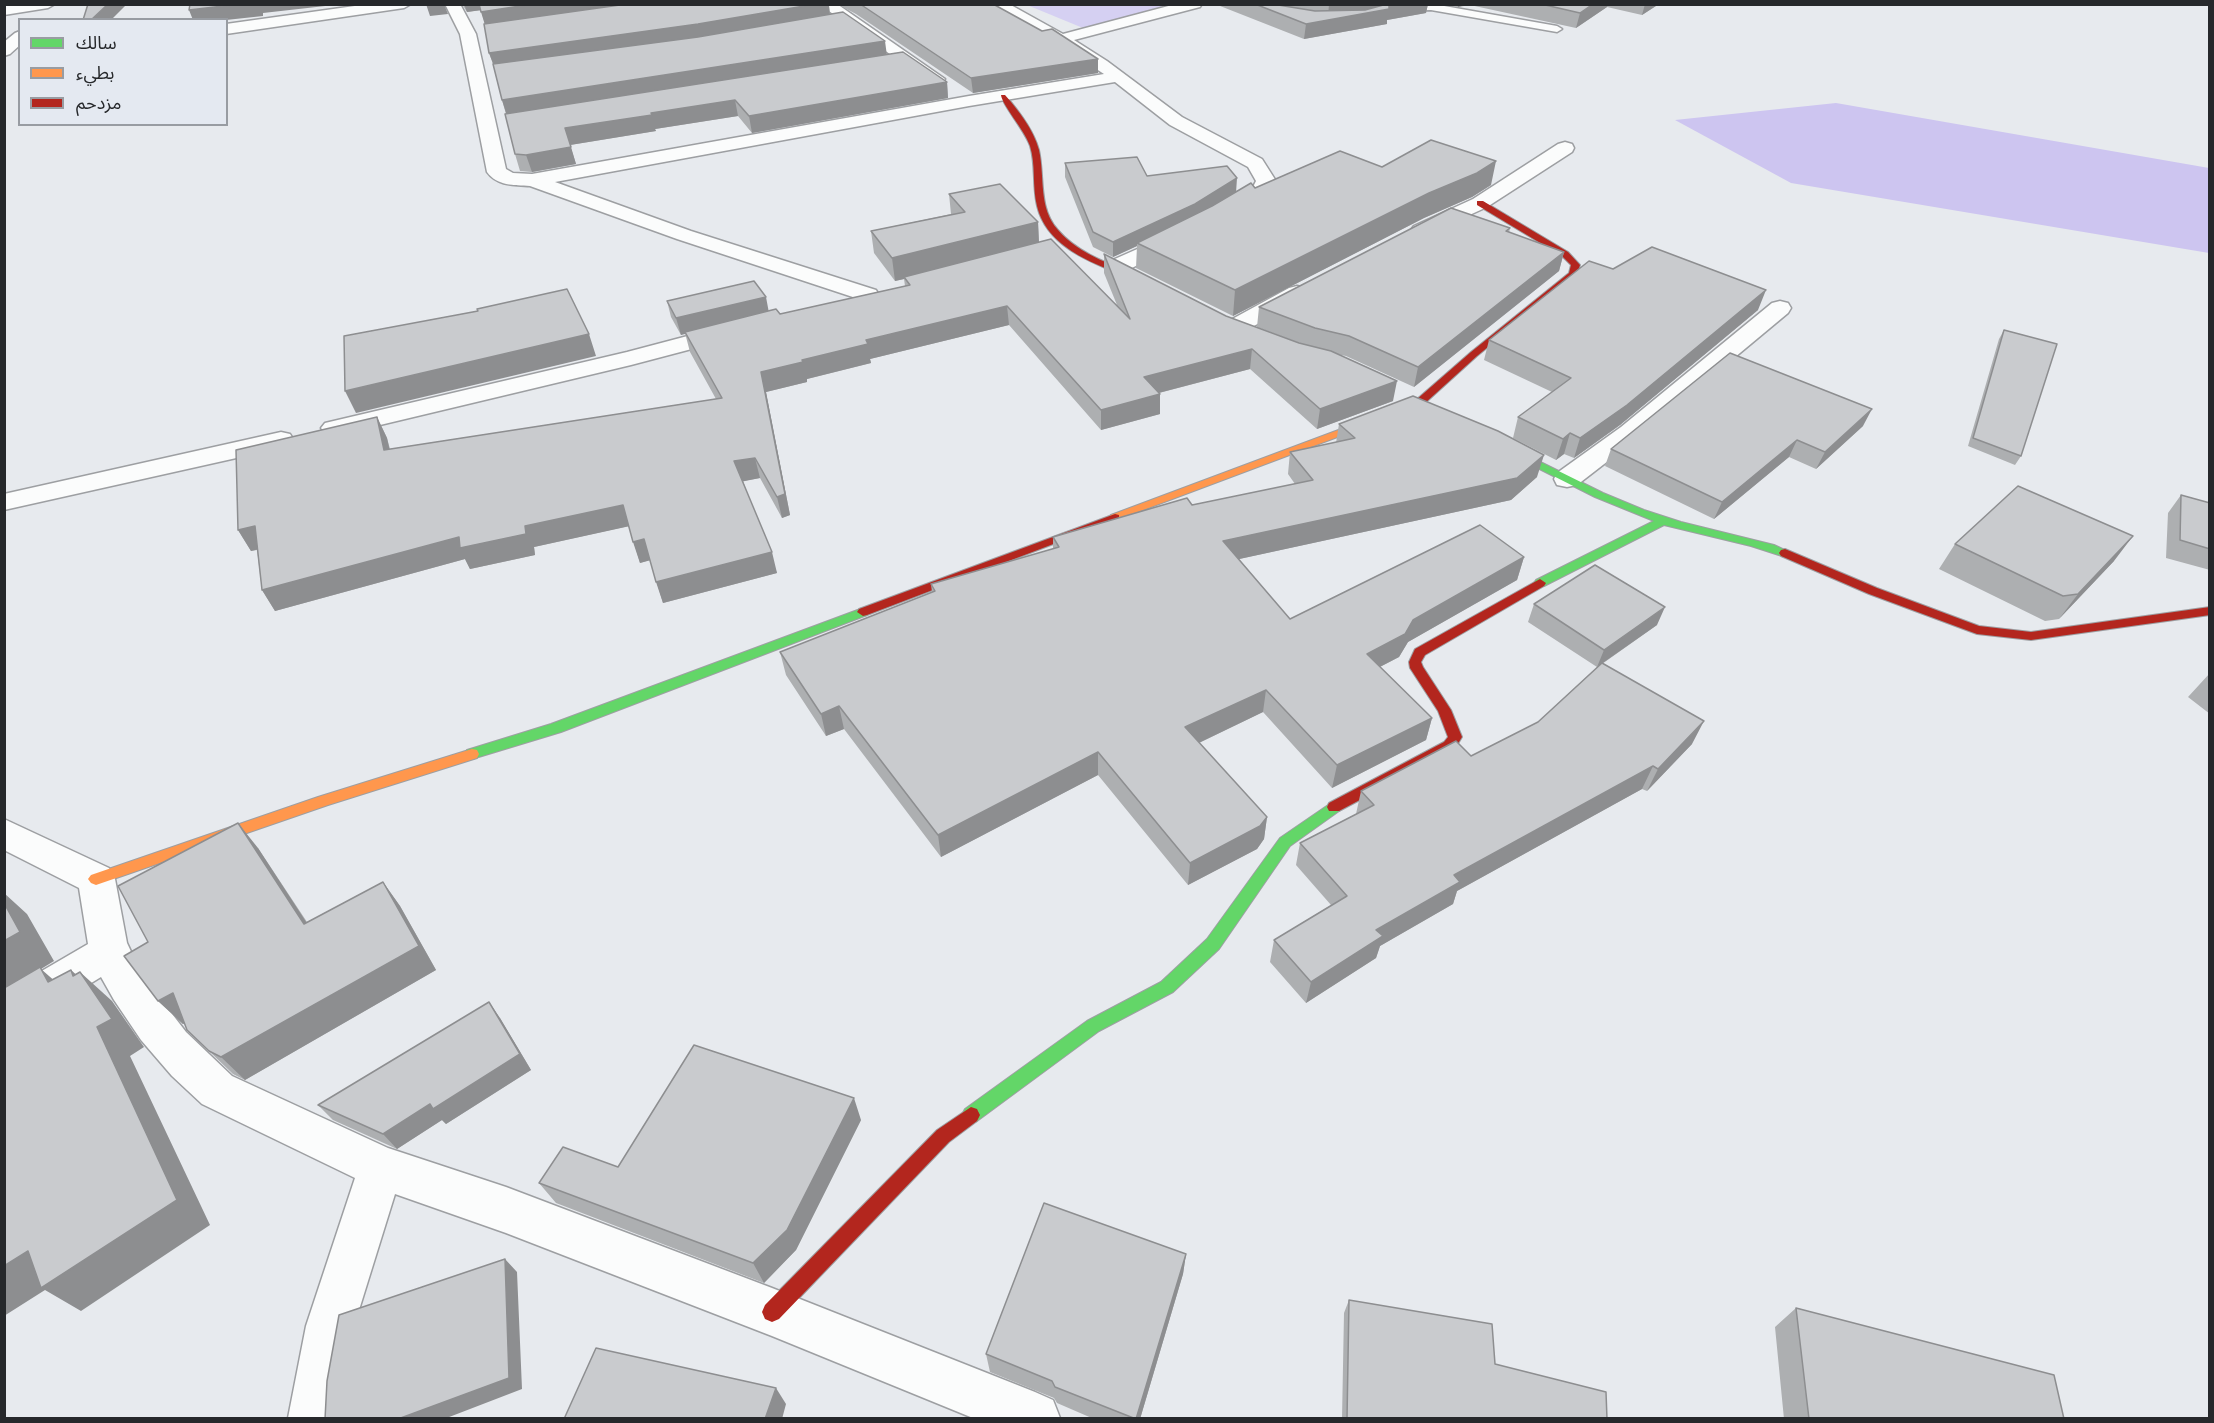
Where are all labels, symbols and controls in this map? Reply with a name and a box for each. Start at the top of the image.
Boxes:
legend [18,18,228,126]
text: سالك [76,33,117,53]
text: بطيء [76,63,114,83]
text: مزدحم [76,93,121,113]

